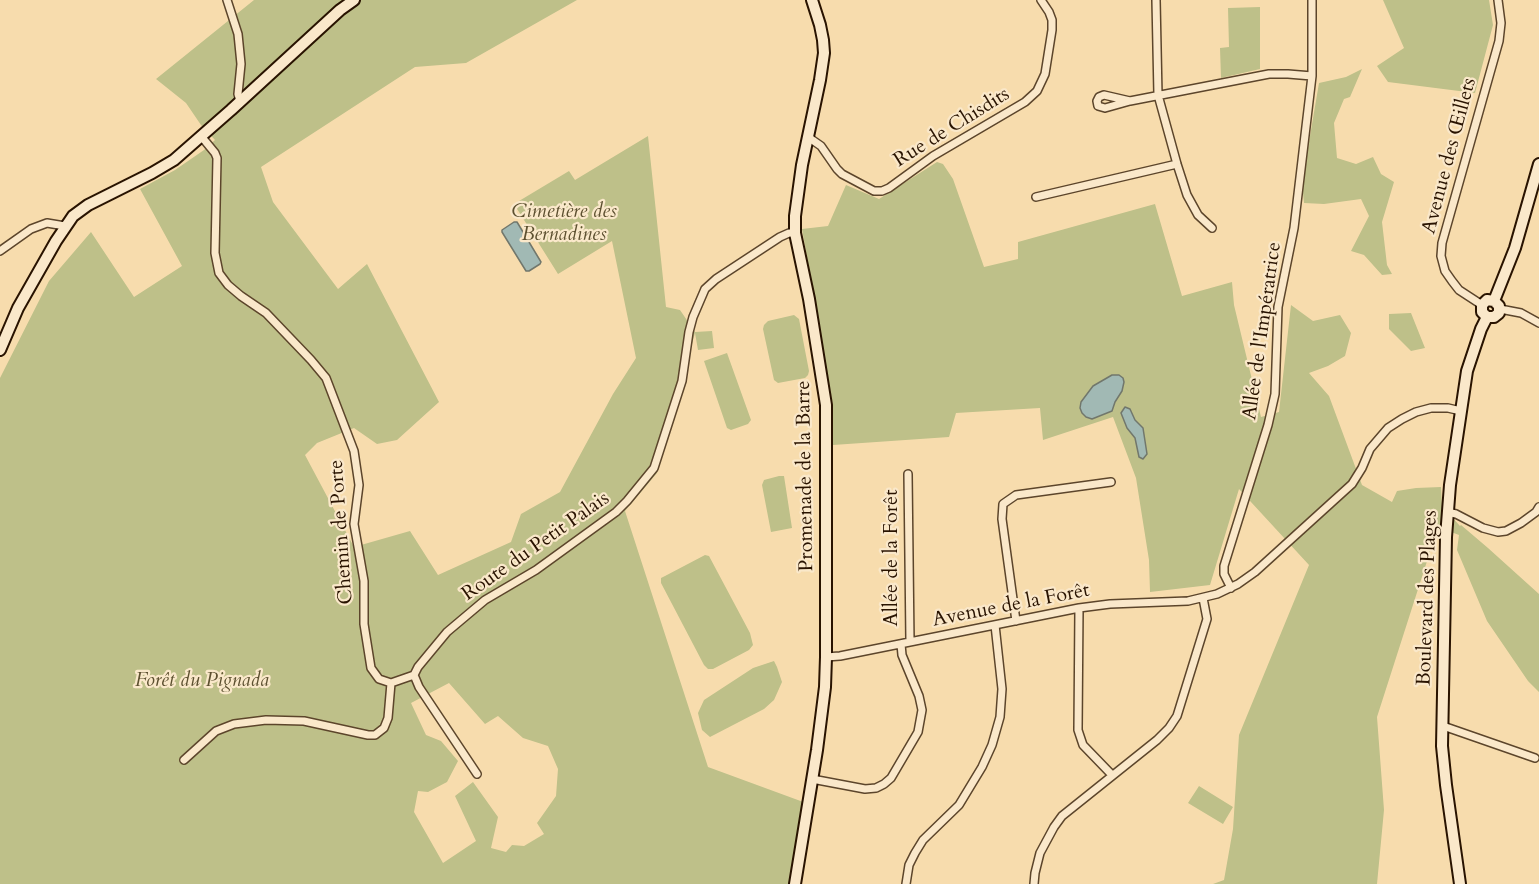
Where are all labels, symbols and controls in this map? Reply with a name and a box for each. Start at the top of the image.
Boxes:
street label: Avenue des Œillets [1418,75,1482,237]
street label: Rue de Chisdits [890,83,1014,173]
park label: Cimetière des Bernadines [511,200,617,247]
street label: Allée de l'Impératrice [1239,240,1287,422]
street label: Promenade de la Barre [792,380,820,572]
street label: Chemin de Porte [325,459,359,605]
street label: Route du Petit Palais [458,487,614,607]
street label: Allée de la Forêt [880,489,904,627]
street label: Boulevard des Plages [1413,510,1443,686]
street label: Avenue de la Forêt [931,579,1091,633]
park label: Forêt du Pignada [135,669,269,693]

